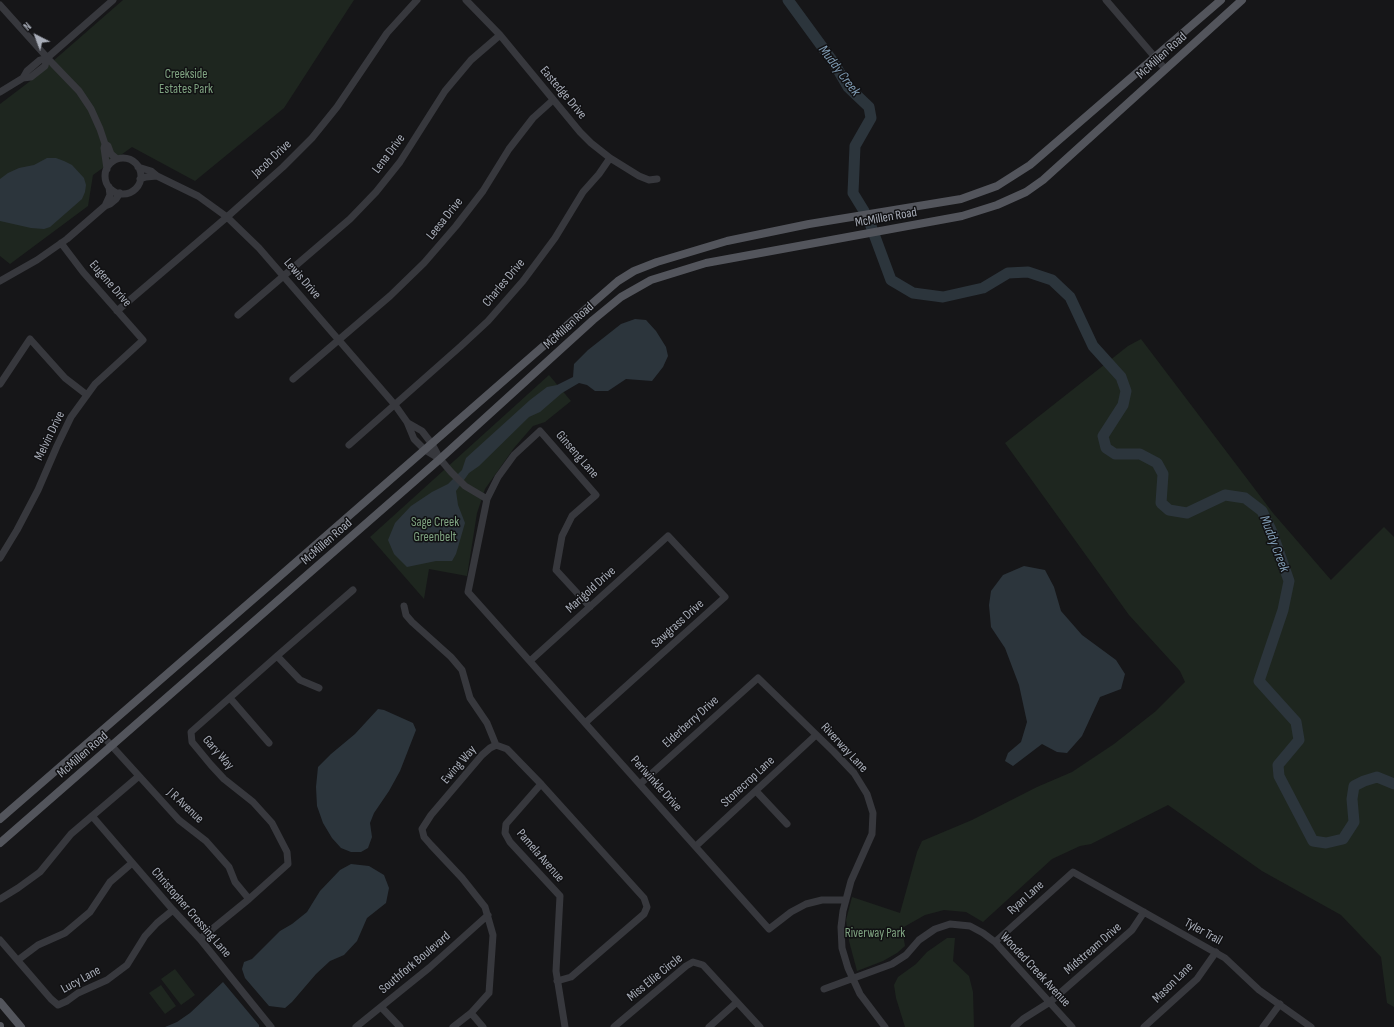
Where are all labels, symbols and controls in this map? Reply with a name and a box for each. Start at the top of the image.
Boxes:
north arrow [16,16,56,56]
text: N [21,20,34,34]
street label: McMillen Road [1134,29,1190,83]
water label: Muddy Creek [814,42,864,100]
street label: Eastedge Drive [536,63,590,123]
park label: Creekside Estates Park [159,67,213,98]
street label: Lena Drive [369,131,409,177]
street label: Jacob Drive [249,137,295,181]
street label: Leesa Drive [423,195,467,243]
street label: McMillen Road [854,205,918,231]
street label: Lewis Drive [280,255,324,303]
street label: Charles Drive [479,256,529,310]
street label: Eugene Drive [86,257,134,311]
street label: McMillen Road [541,299,597,353]
street label: Melvin Drive [31,409,69,463]
street label: Ginseng Lane [552,428,602,482]
water label: Muddy Creek [1256,513,1292,575]
park label: Sage Creek Greenbelt [411,515,459,546]
street label: McMillen Road [298,516,356,568]
street label: Marigold Drive [563,563,619,617]
street label: Sawgrass Drive [649,596,707,652]
street label: Elderberry Drive [660,693,722,751]
street label: Riverway Lane [817,720,871,776]
street label: McMillen Road [54,729,112,781]
street label: Gary Way [199,733,237,773]
street label: Ewing Way [438,743,480,787]
street label: Periwinkle Drive [627,753,685,815]
street label: Stonecrop Lane [718,753,778,811]
street label: J R Avenue [163,785,207,827]
street label: Pamela Avenue [513,826,567,886]
street label: Christopher Crossing Lane [148,865,234,961]
street label: Ryan Lane [1004,878,1048,918]
street label: Tyler Trail [1181,915,1225,949]
street label: Midstream Drive [1061,920,1125,978]
park label: Riverway Park [845,926,905,942]
street label: Southfork Boulevard [376,929,454,997]
street label: Wooded Creek Avenue [996,929,1074,1011]
street label: Miss Ellie Circle [624,951,686,1005]
street label: Mason Lane [1149,959,1197,1007]
street label: Lucy Lane [58,963,104,997]

